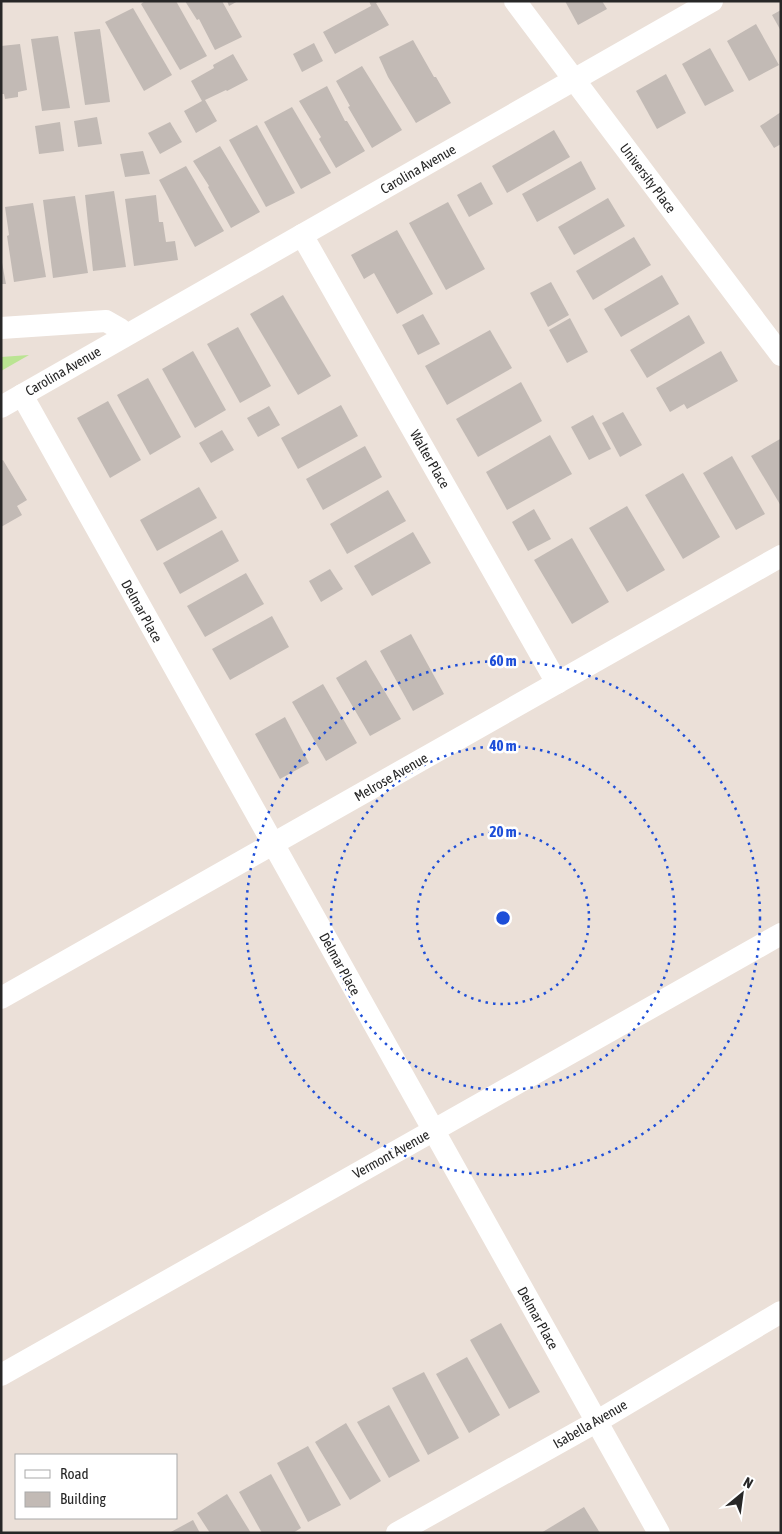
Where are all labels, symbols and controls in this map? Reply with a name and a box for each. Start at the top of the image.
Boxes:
street label: University Place [617,140,679,216]
street label: Carolina Avenue [377,141,459,197]
street label: Carolina Avenue [22,343,104,399]
street label: Walter Place [407,427,453,491]
street label: Delmar Place [118,577,166,645]
text: 60 m [490,652,517,669]
text: 40 m [489,737,517,754]
street label: Melrose Avenue [351,750,431,804]
text: 20 m [490,823,517,840]
centre of rings [494,909,512,927]
street label: Delmar Place [316,930,364,998]
street label: Vermont Avenue [350,1126,432,1182]
street label: Delmar Place [514,1284,562,1352]
street label: Isabella Avenue [550,1396,630,1452]
legend [15,1454,178,1519]
text: Road [60,1465,89,1482]
north arrow [717,1469,767,1519]
text: N [741,1474,756,1492]
text: Building [60,1490,106,1507]

